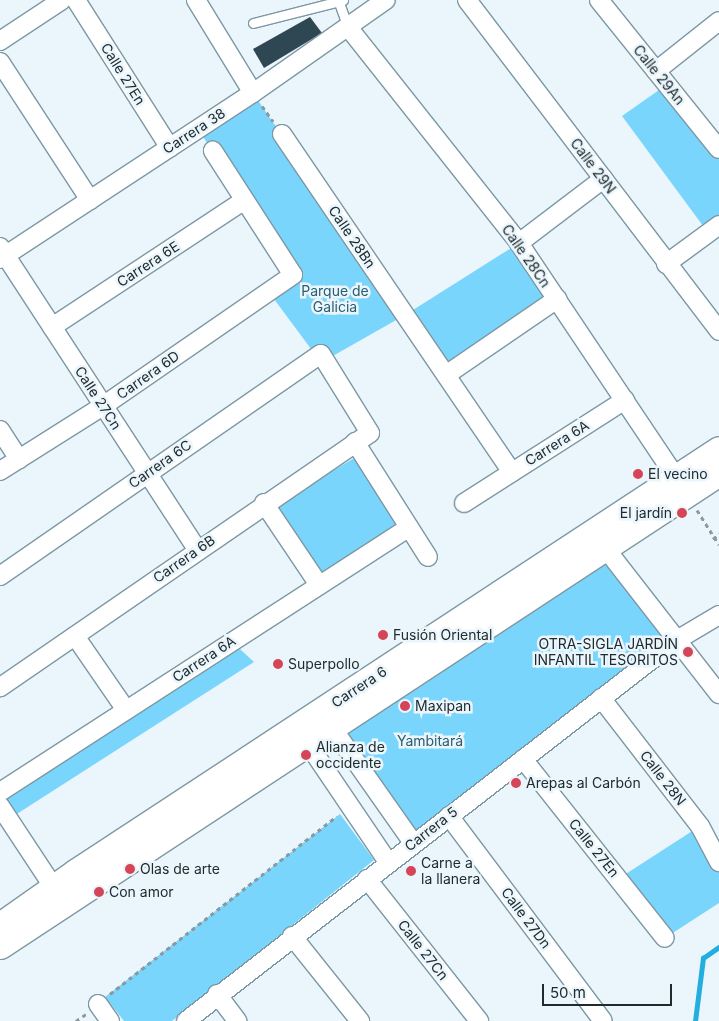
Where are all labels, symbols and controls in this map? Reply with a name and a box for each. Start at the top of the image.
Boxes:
street label: Calle 27En [97,40,149,108]
street label: Calle 29An [630,42,688,108]
street label: Carrera 38 [160,105,228,157]
street label: Calle 29N [567,135,619,197]
street label: Calle 28Bn [325,203,379,271]
street label: Calle 28Cn [498,221,554,291]
street label: Carrera 6E [114,238,182,290]
park label: Parque de Galicia [301,283,369,316]
street label: Carrera 6D [113,347,183,403]
street label: Calle 27Cn [71,363,125,433]
street label: Carrera 6A [522,417,592,469]
street label: Carrera 6C [125,436,195,492]
place label: El vecino [648,466,708,482]
marker: El vecino [632,468,644,480]
place label: El jardín [620,505,672,521]
marker: El jardín [676,507,688,519]
street label: Carrera 6B [150,532,218,586]
place label: Fusión Oriental [393,627,492,643]
marker: Fusión Oriental [377,629,389,641]
street label: Carrera 6A [169,632,239,686]
place label: OTRA-SIGLA JARDÍN INFANTIL TESORITOS [534,636,678,669]
marker: OTRA-SIGLA JARDÍN INFANTIL TESORITOS [682,646,694,658]
place label: Superpollo [288,656,360,672]
marker: Superpollo [272,658,284,670]
street label: Carrera 6 [328,663,390,711]
place label: Maxipan [415,698,471,714]
marker: Maxipan [399,700,411,712]
park label: Yambitará [397,733,463,749]
place label: Alianza de occidente [316,739,385,772]
street label: Calle 28N [636,747,690,809]
marker: Alianza de occidente [300,749,312,761]
place label: Arepas al Carbón [526,775,641,791]
marker: Arepas al Carbón [510,777,522,789]
street label: Carrera 5 [401,803,461,855]
street label: Calle 27En [565,815,623,881]
place label: Carne a la llanera [421,855,480,888]
place label: Olas de arte [140,861,220,877]
marker: Olas de arte [124,863,136,875]
marker: Carne a la llanera [405,865,417,877]
place label: Con amor [109,884,174,900]
street label: Calle 27Dn [498,884,554,952]
marker: Con amor [93,886,105,898]
street label: Calle 27Cn [394,916,452,984]
scale bar [544,974,674,1006]
text: 50 m [550,983,586,1002]

